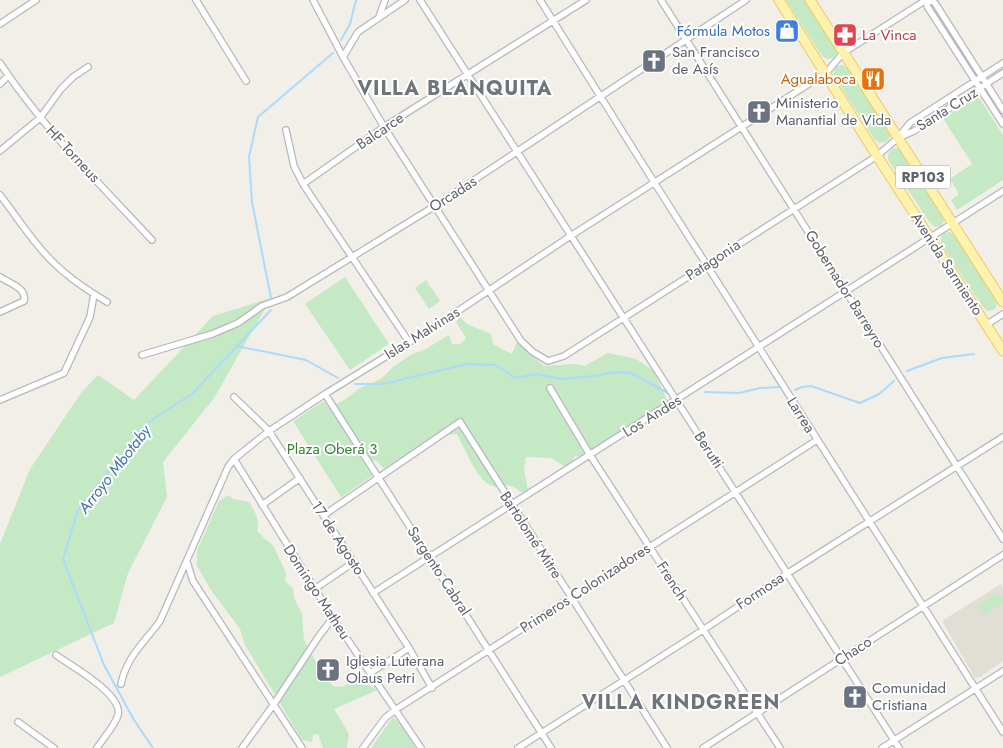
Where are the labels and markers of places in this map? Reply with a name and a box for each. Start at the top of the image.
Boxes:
shop icon: Fórmula Motos [774,18,800,44]
place label: Fórmula Motos [677,20,770,42]
pharmacy icon: La Vinca [832,22,858,48]
place label: La Vinca [862,24,917,46]
place label: San Francisco de Asís [672,41,760,80]
church icon: San Francisco de Asís [641,48,667,74]
restaurant icon: Agualaboca [860,66,886,92]
place label: Agualaboca [781,68,856,90]
place label: Ministerio Manantial de Vida [776,92,891,131]
church icon: Ministerio Manantial de Vida [746,99,772,125]
place label: Iglesia Luterana Olaus Petri [346,650,444,689]
church icon: Iglesia Luterana Olaus Petri [315,657,341,683]
place label: Comunidad Cristiana [872,677,946,716]
church icon: Comunidad Cristiana [842,684,868,710]

